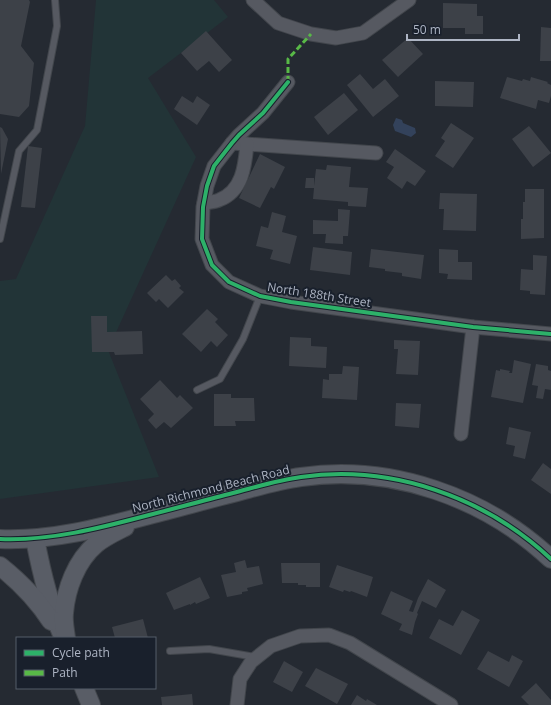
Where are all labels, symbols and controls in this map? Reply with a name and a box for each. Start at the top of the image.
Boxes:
scale bar [407,16,519,42]
text: 50 m [413,21,441,38]
street label: North 188th Street [266,278,372,311]
street label: North Richmond Beach Road [130,461,291,516]
legend [16,637,156,689]
text: Cycle path [52,644,110,661]
text: Path [52,664,78,681]

